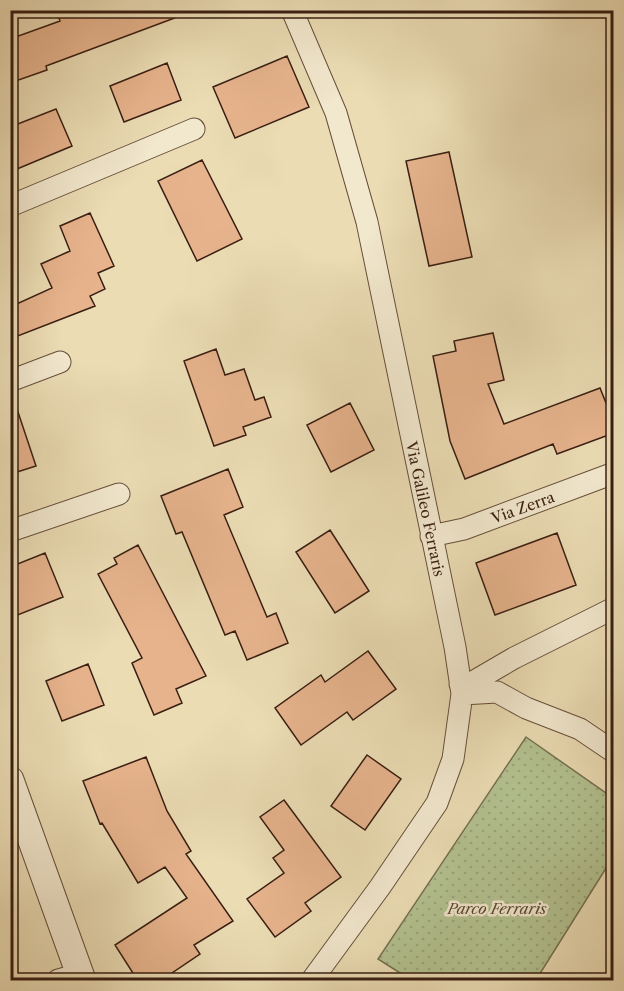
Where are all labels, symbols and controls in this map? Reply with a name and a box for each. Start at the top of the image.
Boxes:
street label: Via Galileo Ferraris [402,439,449,578]
street label: Via Zerra [488,487,557,528]
park label: Parco Ferraris [446,899,547,918]

